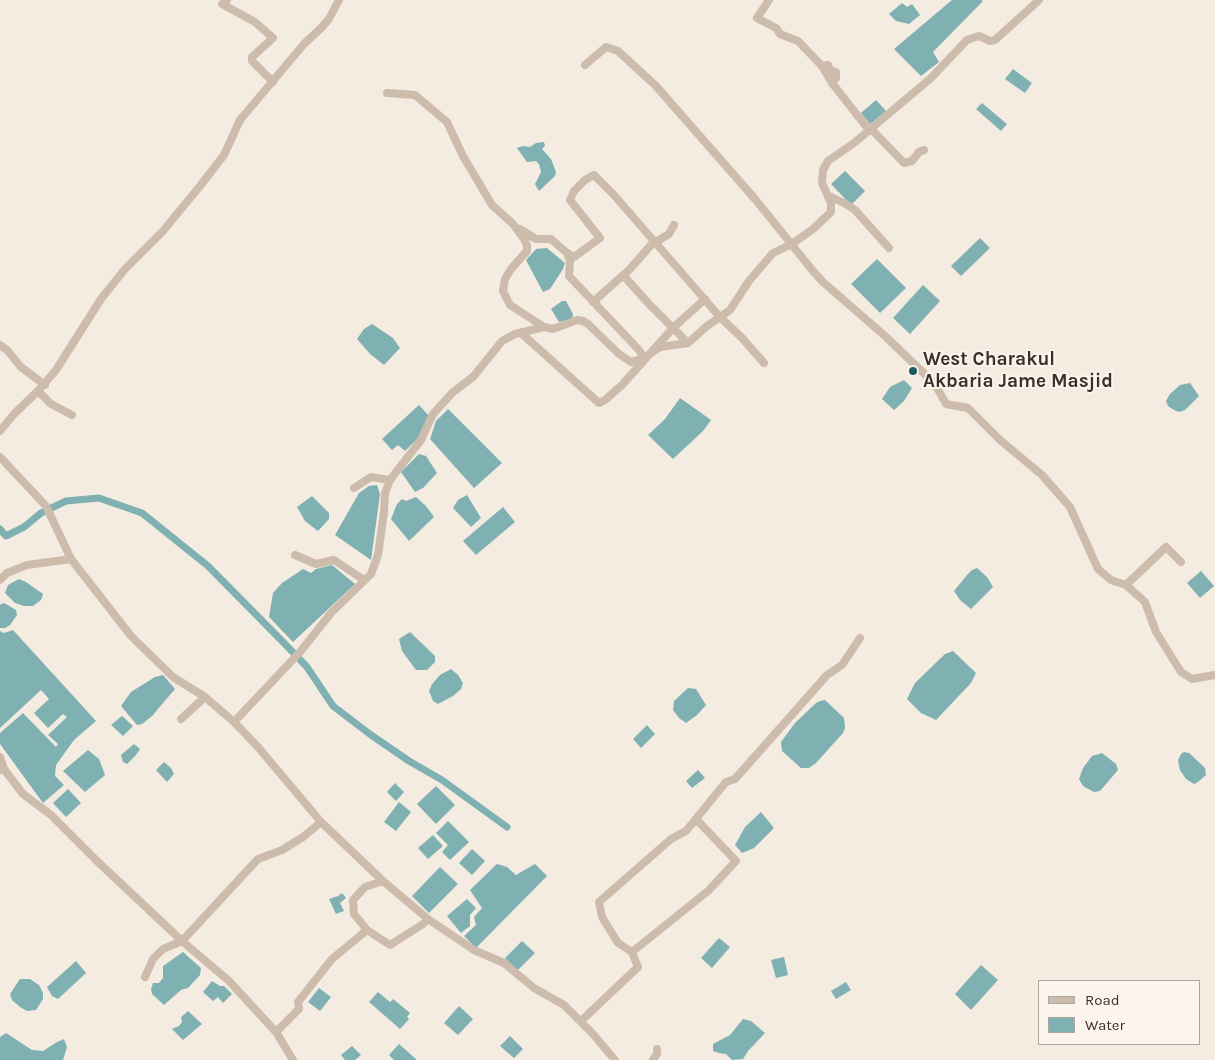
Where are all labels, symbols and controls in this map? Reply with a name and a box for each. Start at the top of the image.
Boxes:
place label: West Charakul Akbaria Jame Masjid [923,349,1113,393]
marker: West Charakul Akbaria Jame Masjid [907,365,919,377]
legend [1038,980,1200,1045]
text: Road [1085,991,1120,1009]
text: Water [1085,1016,1125,1034]

